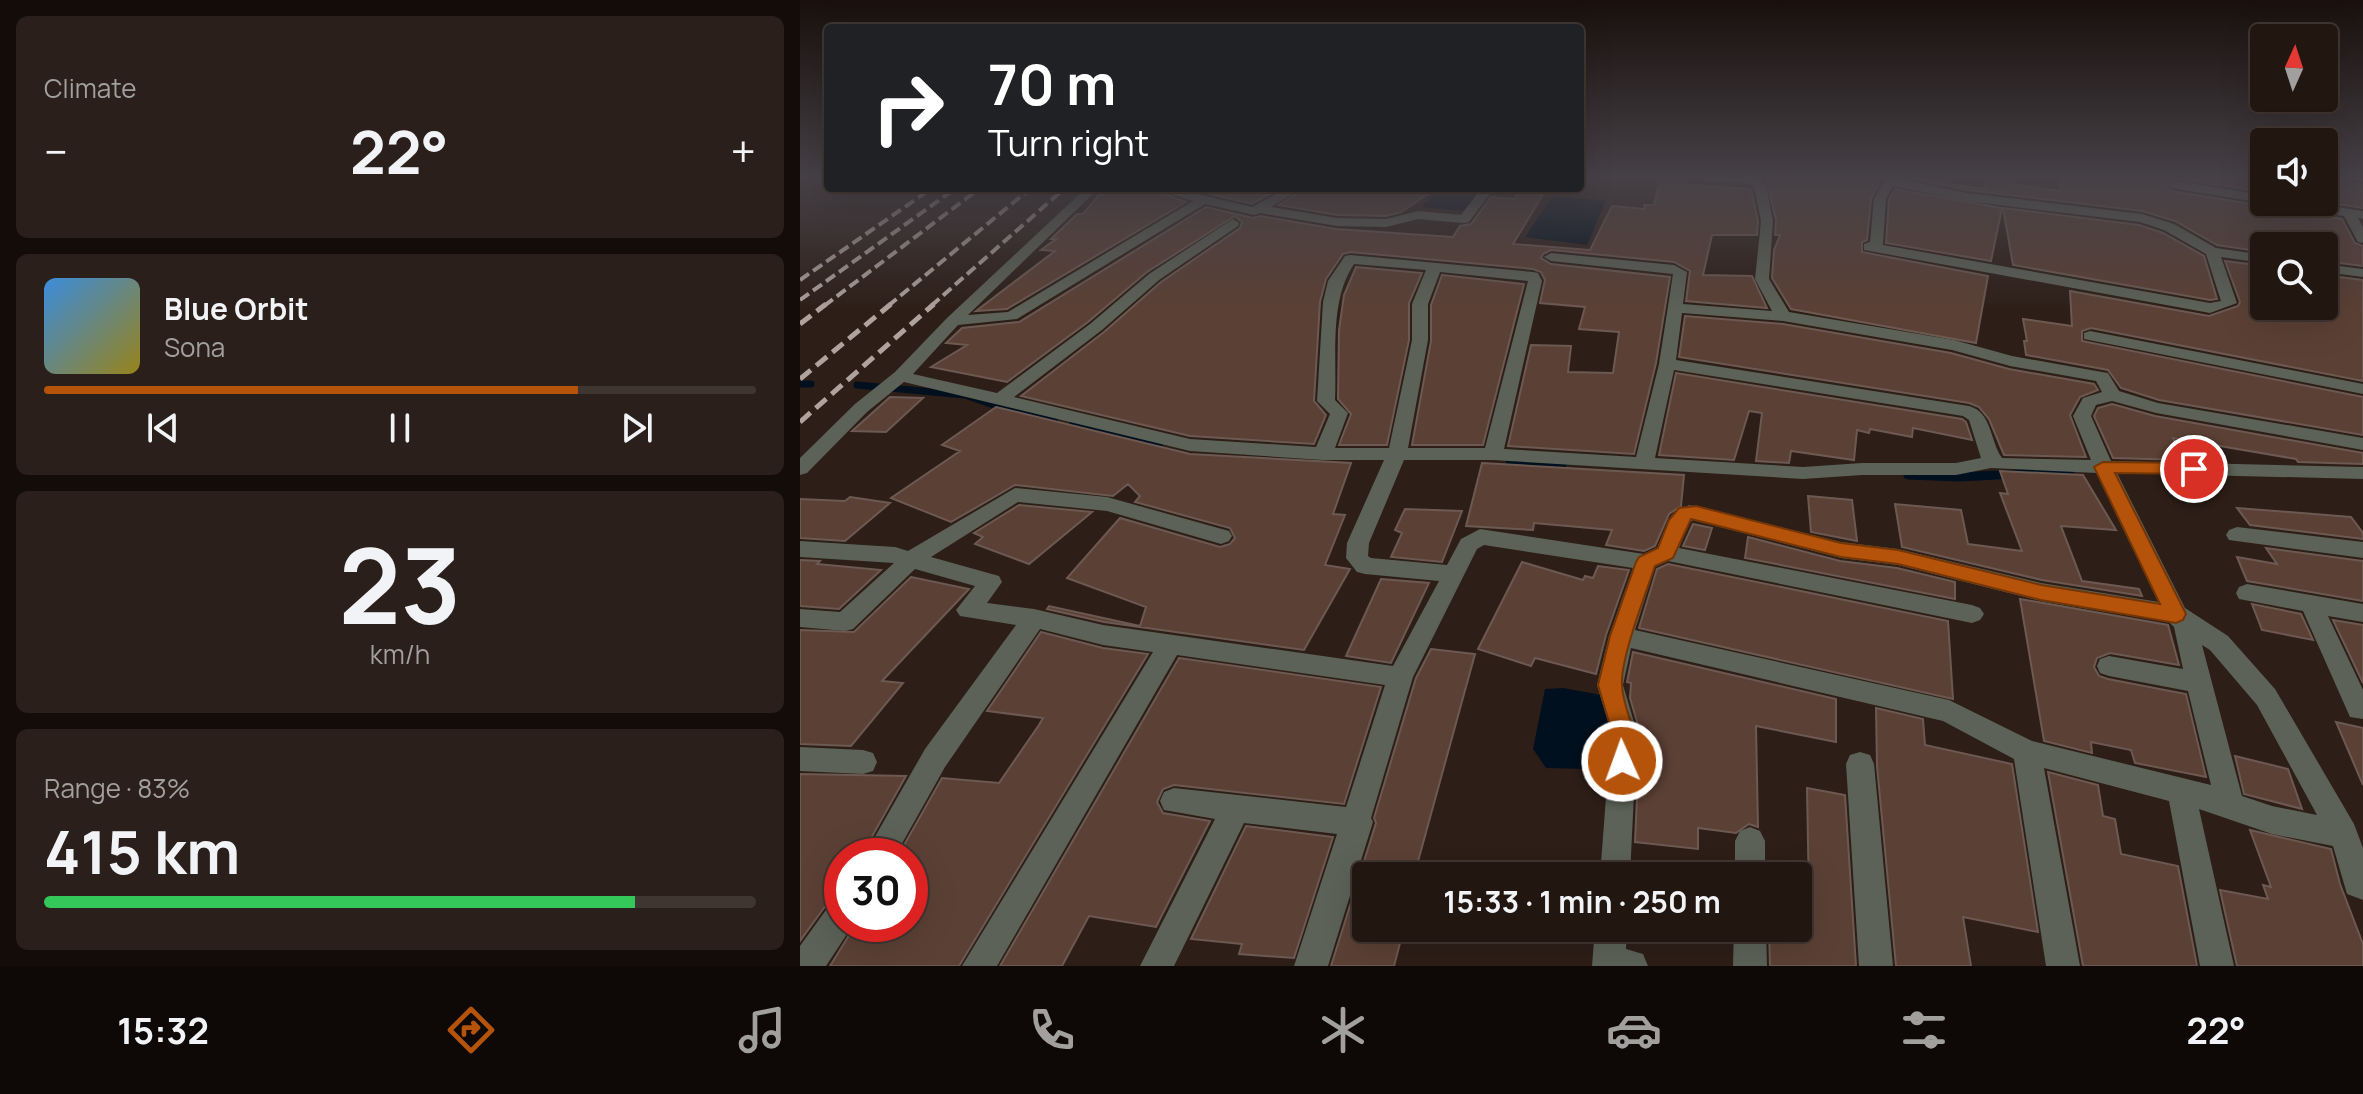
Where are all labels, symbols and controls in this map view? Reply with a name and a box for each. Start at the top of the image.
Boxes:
north arrow [2250,24,2338,112]
map controls [2250,24,2338,320]
text: 70 m [988,45,1116,122]
icon: right [856,56,960,160]
text: Climate [44,70,136,106]
text: 22° [350,110,448,192]
text: Turn right [988,118,1149,167]
text: − [44,121,68,181]
text: + [731,121,756,181]
button: sound [2250,128,2338,216]
button: search [2250,232,2338,320]
text: Blue Orbit [164,288,309,329]
text: Sona [164,329,225,365]
icon: previous [141,406,185,450]
icon: pause [378,406,422,450]
icon: next [615,406,659,450]
pin [2160,435,2228,503]
icon: arrive [2172,447,2216,491]
text: 23 [339,513,461,655]
text: km/h [370,636,430,672]
position arrow [1580,719,1664,803]
text: Range · 83% [44,770,190,806]
text: 415 km [44,810,240,892]
speed limit sign: 30 [824,838,928,942]
text: 15:33 · 1 min · 250 m [1443,881,1721,922]
icon: directions [443,1002,499,1058]
icon: music [734,1002,790,1058]
icon: phone [1024,1002,1080,1058]
icon: climate [1315,1002,1371,1058]
icon: car [1606,1002,1662,1058]
icon: filters [1896,1002,1952,1058]
text: 15:32 [117,1006,209,1055]
text: 22° [2187,1006,2246,1055]

